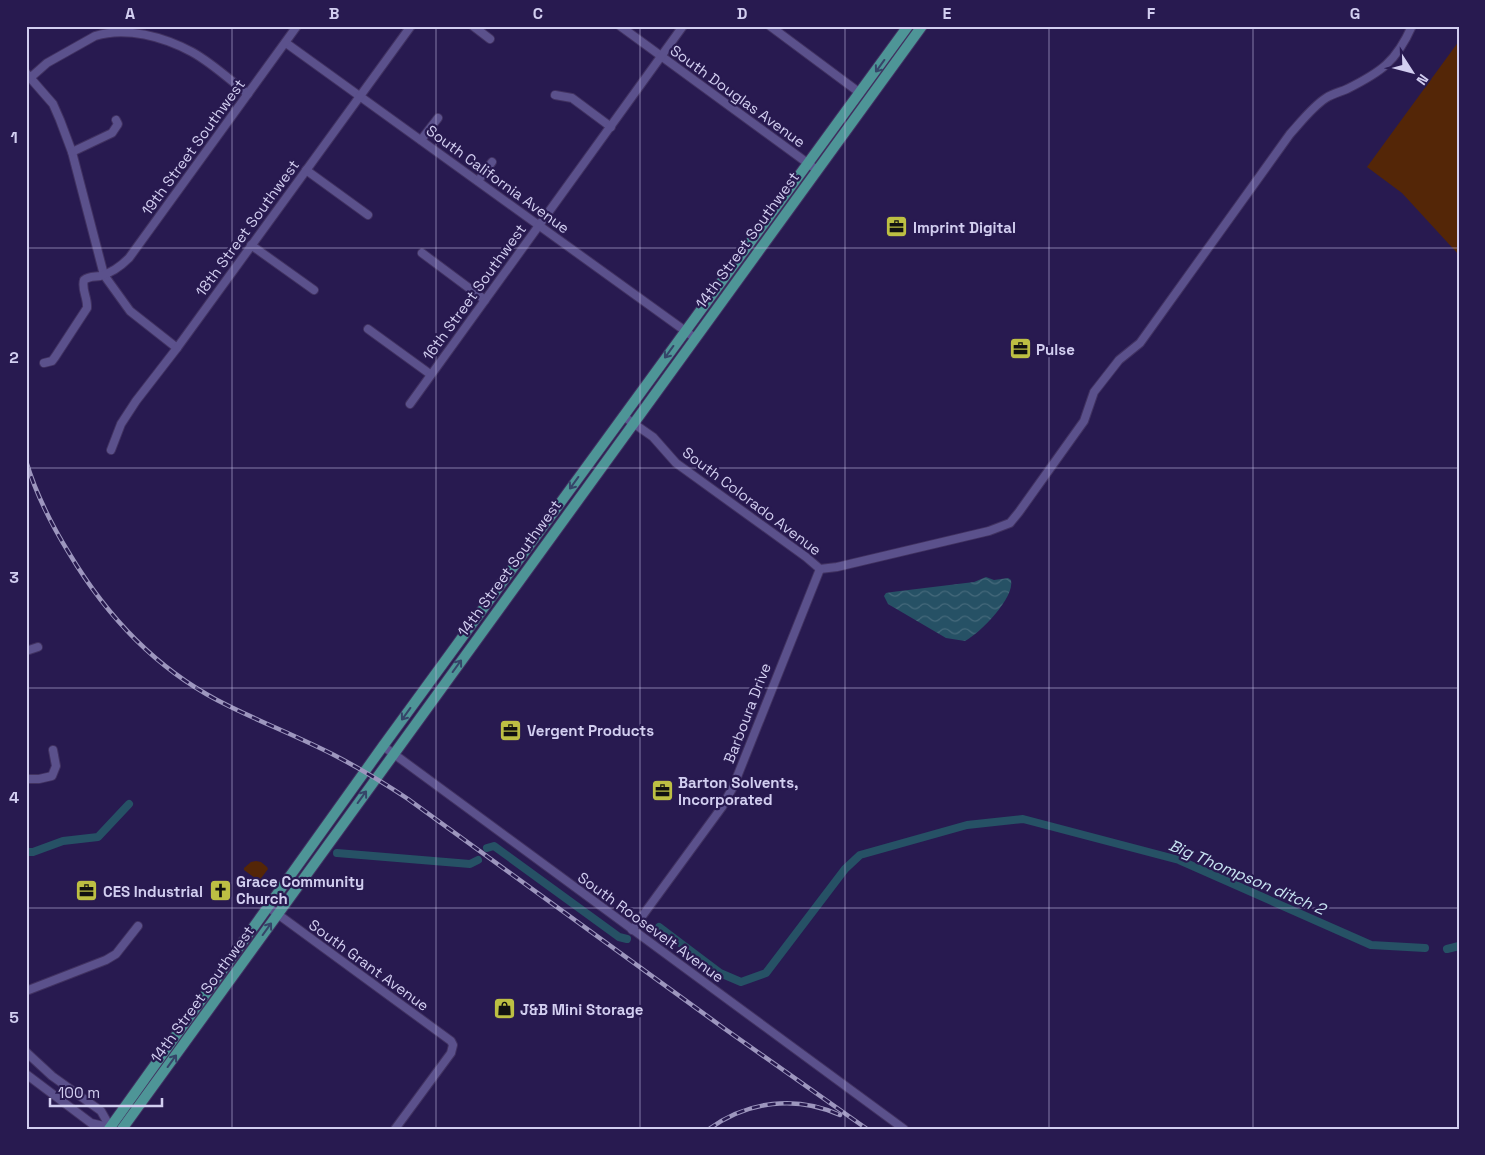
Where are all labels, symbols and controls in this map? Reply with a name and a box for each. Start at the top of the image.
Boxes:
text: A [125,3,135,24]
text: B [329,3,339,24]
text: C [533,3,543,24]
text: D [737,3,747,24]
text: E [943,3,952,24]
text: F [1147,3,1156,24]
text: G [1350,3,1360,24]
street label: South Douglas Avenue [667,41,809,151]
north arrow [1388,48,1438,98]
one-way arrow [874,59,885,72]
text: N [1412,71,1433,89]
street label: 19th Street Southwest [137,75,249,219]
street label: South California Avenue [423,121,573,237]
text: 1 [10,127,18,148]
street label: 18th Street Southwest [191,156,303,300]
street label: 14th Street Southwest [691,168,803,312]
office icon: Imprint Digital [885,215,909,239]
place label: Imprint Digital [913,218,1016,237]
street label: 16th Street Southwest [418,220,530,364]
office icon: Pulse [1008,337,1032,361]
place label: Pulse [1036,340,1075,359]
one-way arrow [664,345,675,358]
text: 2 [9,347,19,368]
street label: South Colorado Avenue [679,443,825,559]
one-way arrow [569,476,579,490]
street label: 14th Street Southwest [453,496,565,640]
text: 3 [9,567,19,588]
one-way arrow [452,659,462,673]
street label: Barboura Drive [719,660,775,766]
one-way arrow [401,707,412,720]
office icon: Vergent Products [499,718,523,742]
place label: Vergent Products [527,721,654,740]
place label: Barton Solvents, Incorporated [678,773,798,809]
office icon: Barton Solvents, Incorporated [650,779,674,803]
text: 4 [9,787,19,808]
one-way arrow [357,791,367,805]
water label: Big Thompson ditch 2 [1165,834,1331,920]
street label: South Roosevelt Avenue [574,868,728,986]
place label: Grace Community Church [236,872,364,908]
church icon: Grace Community Church [208,878,232,902]
office icon: CES Industrial [75,879,99,903]
place label: CES Industrial [103,882,203,901]
street label: South Grant Avenue [305,915,433,1015]
street label: 14th Street Southwest [146,922,258,1066]
one-way arrow [262,922,272,936]
shop icon: J&B Mini Storage [492,997,516,1021]
place label: J&B Mini Storage [520,1000,644,1019]
text: 5 [9,1007,19,1028]
one-way arrow [166,1055,177,1068]
scale bar [50,1075,162,1107]
text: 100 m [58,1083,100,1102]

